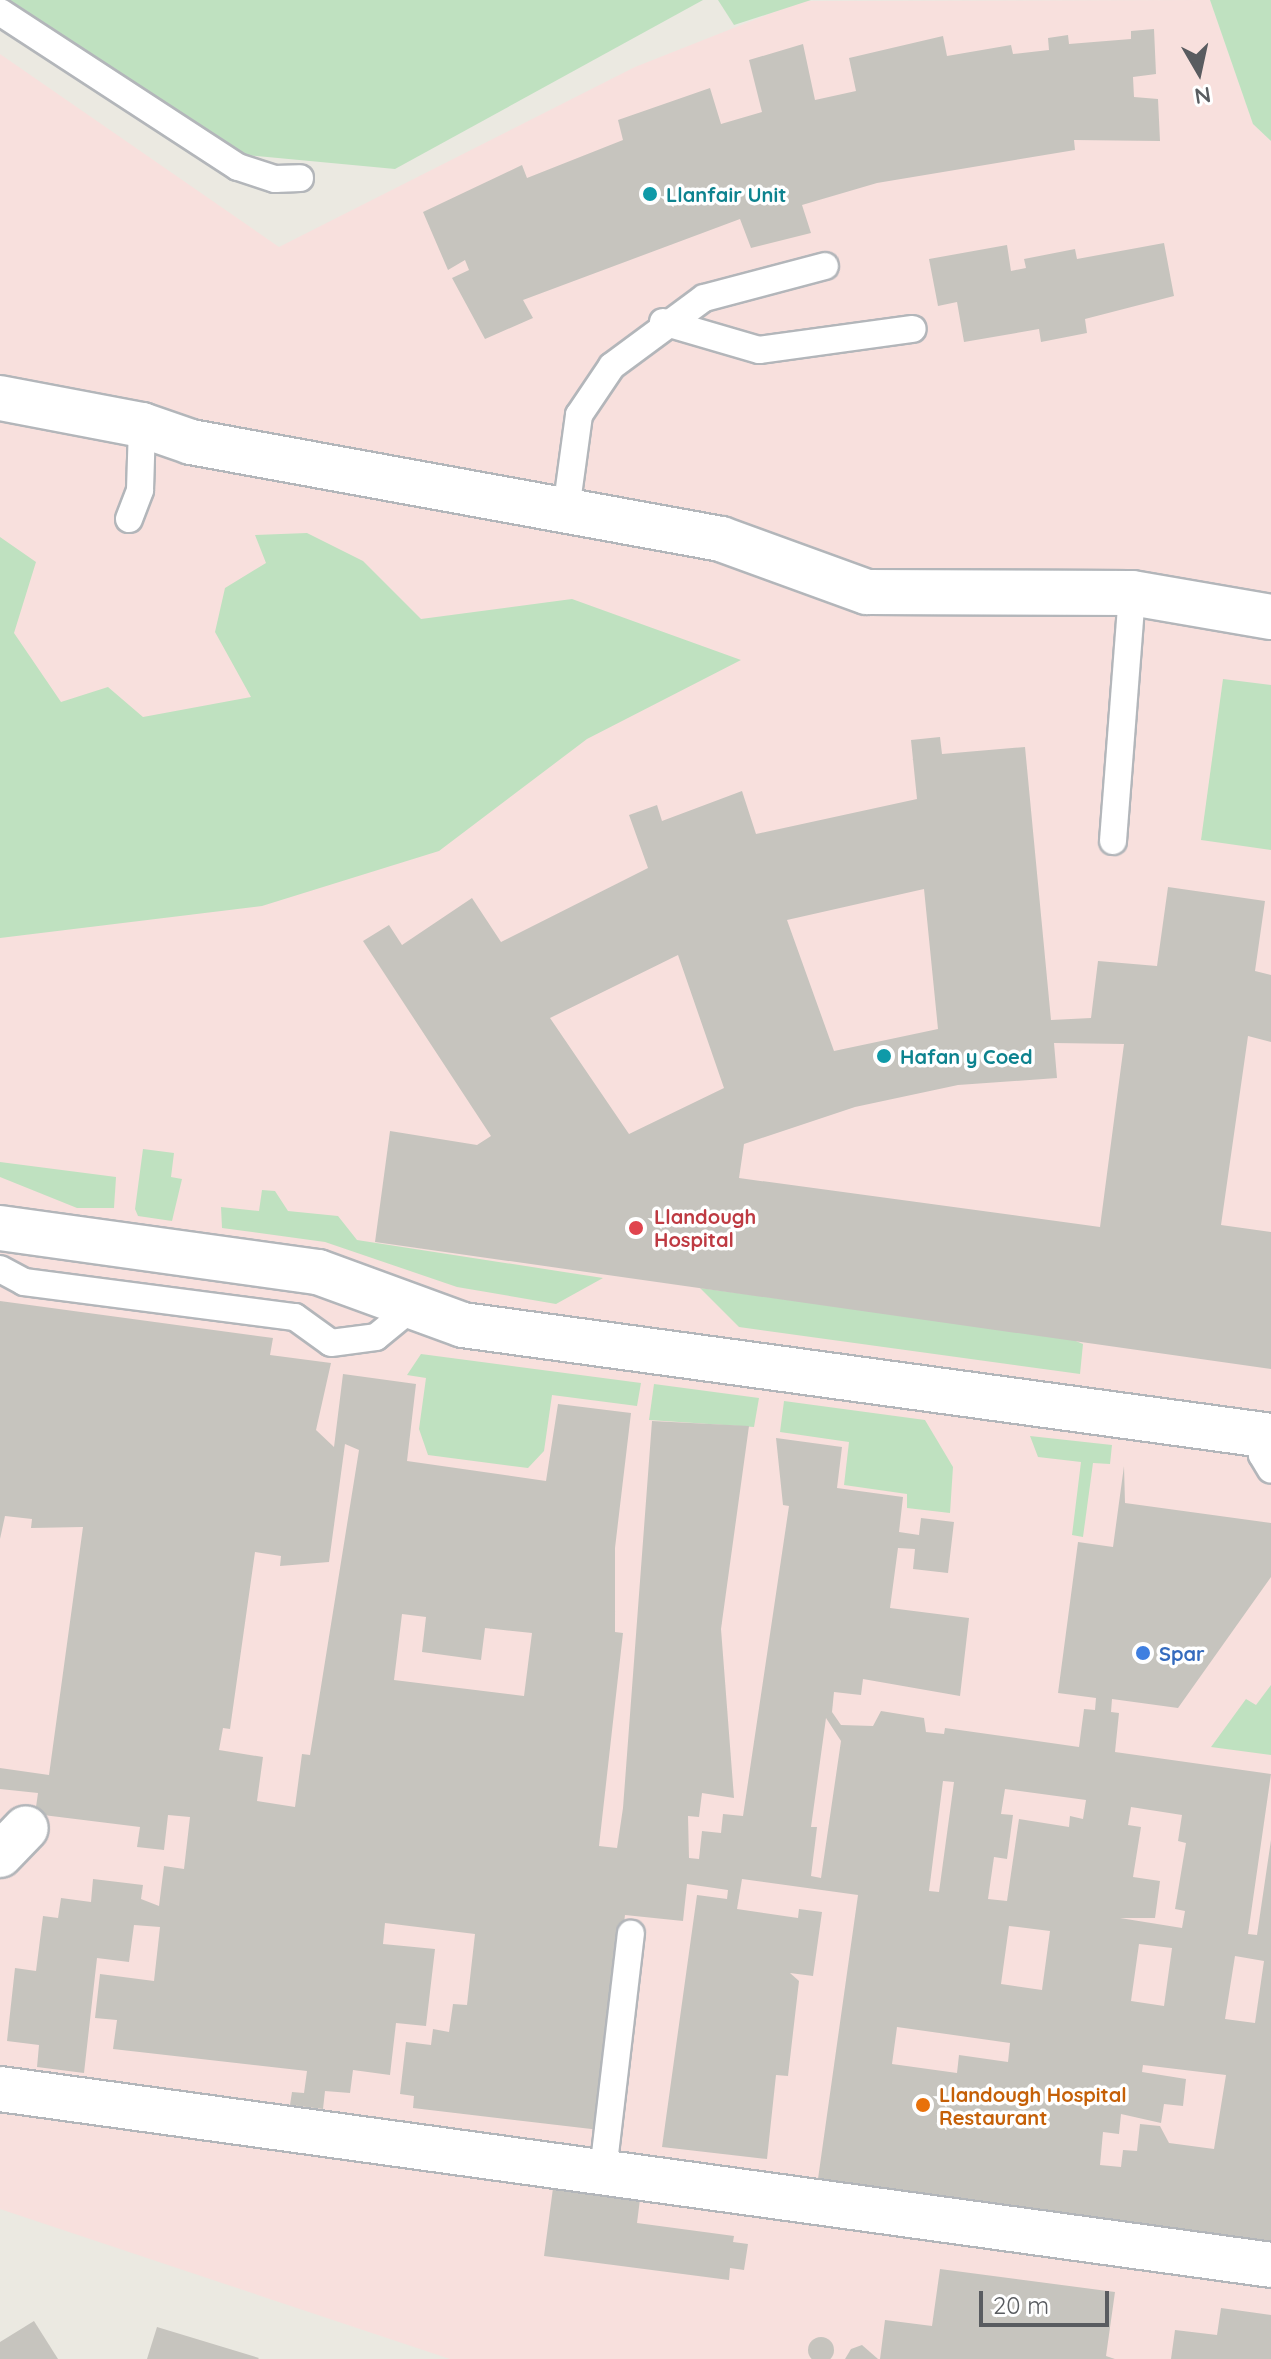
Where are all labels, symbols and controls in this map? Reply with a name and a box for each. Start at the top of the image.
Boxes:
north arrow [1159,32,1239,112]
text: N [1193,81,1213,111]
place label: Llanfair Unit [666,182,786,206]
marker: Llanfair Unit [641,185,659,203]
place label: Hafan y Coed [900,1044,1032,1068]
marker: Hafan y Coed [875,1047,893,1065]
place label: Llandough Hospital [654,1204,756,1251]
marker: Llandough Hospital [625,1217,647,1239]
place label: Spar [1159,1641,1205,1665]
marker: Spar [1134,1644,1152,1662]
place label: Llandough Hospital Restaurant [939,2082,1127,2129]
marker: Llandough Hospital Restaurant [914,2096,932,2114]
scale bar [983,2275,1113,2325]
text: 20 m [993,2290,1049,2320]

